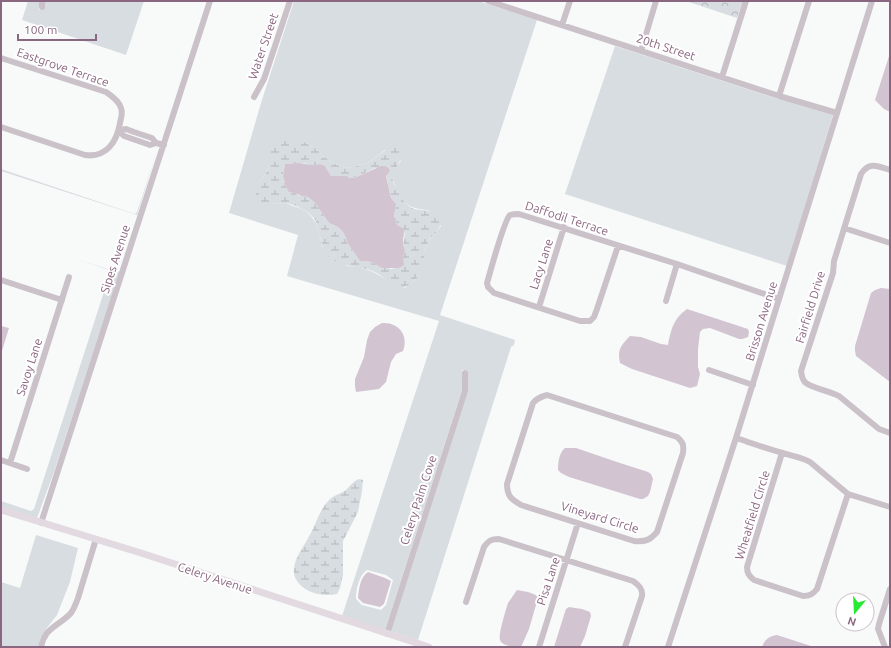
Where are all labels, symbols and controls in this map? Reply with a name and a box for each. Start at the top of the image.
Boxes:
street label: Water Street [246,11,280,81]
scale bar [18,16,96,42]
text: 100 m [24,23,57,36]
street label: 20th Street [635,31,697,63]
street label: Eastgrove Terrace [15,45,111,89]
street label: Daffodil Terrace [524,198,610,238]
street label: Sipes Avenue [98,223,132,295]
street label: Lacy Lane [527,237,555,291]
street label: Fairfield Drive [793,269,827,345]
street label: Brisson Avenue [743,280,779,362]
street label: Savoy Lane [14,337,44,397]
street label: Celery Palm Cove [397,454,439,546]
street label: Wheatfield Circle [732,469,772,561]
street label: Vineyard Circle [559,499,641,535]
street label: Pisa Lane [534,555,562,607]
street label: Celery Avenue [176,560,254,596]
north arrow [835,592,875,632]
text: N [846,615,858,628]

